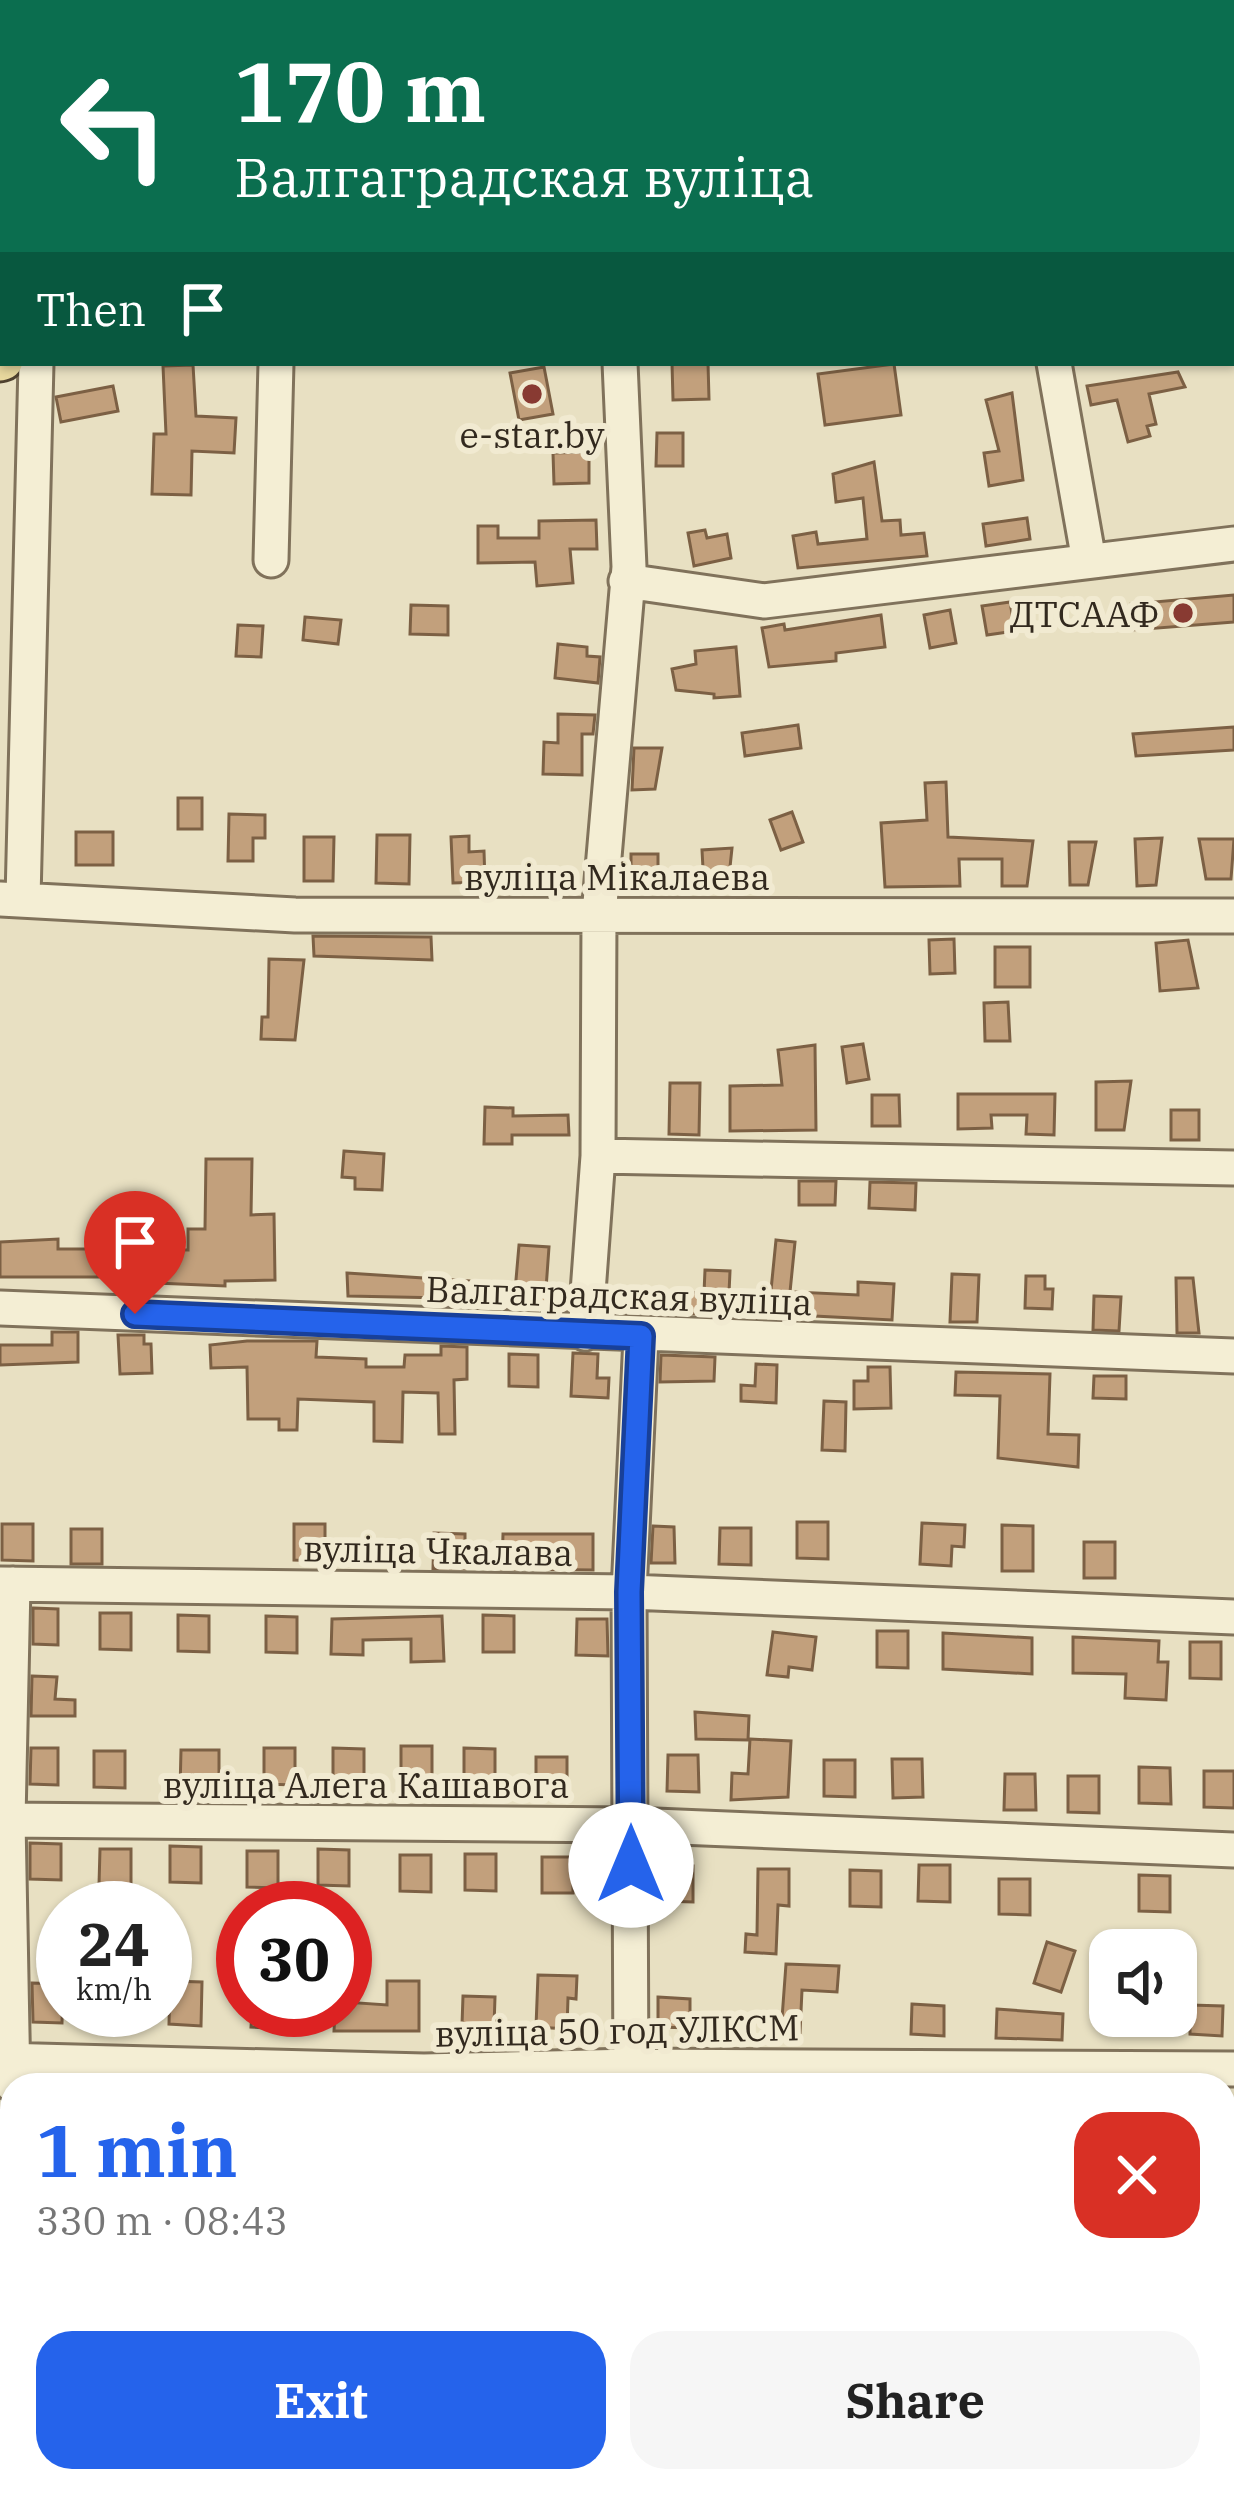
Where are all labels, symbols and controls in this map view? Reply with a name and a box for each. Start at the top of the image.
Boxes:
text: 170 m [234,36,486,145]
icon: left [36,48,192,204]
text: Валгаградская вуліца [234,142,814,212]
icon: arrive [170,276,236,342]
text: Then [36,280,146,338]
marker: e-star.by [519,381,545,407]
place label: e-star.by [459,411,605,458]
place label: ДТСААФ [1010,590,1159,637]
marker: ДТСААФ [1170,600,1196,626]
street label: вуліца Мікалаева [464,853,770,900]
pin [84,1191,186,1314]
icon: arrive [102,1209,168,1275]
street label: Валгаградская вуліца [425,1265,813,1325]
street label: вуліца Чкалава [303,1524,573,1576]
street label: вуліца Алега Кашавога [163,1761,569,1808]
position arrow [568,1802,694,1928]
speed limit sign: 30 [216,1881,372,2037]
text: 24 [78,1904,150,1983]
map controls [1089,1929,1197,2037]
button: sound [1089,1929,1197,2037]
text: km/h [76,1969,152,2008]
street label: вуліца 50 год УЛКСМ [434,2003,800,2057]
text: 1 min [36,2103,238,2197]
button: close [1074,2112,1200,2238]
text: 330 m · 08:43 [36,2195,288,2246]
button: Exit [36,2331,606,2469]
button: Share [630,2331,1200,2469]

